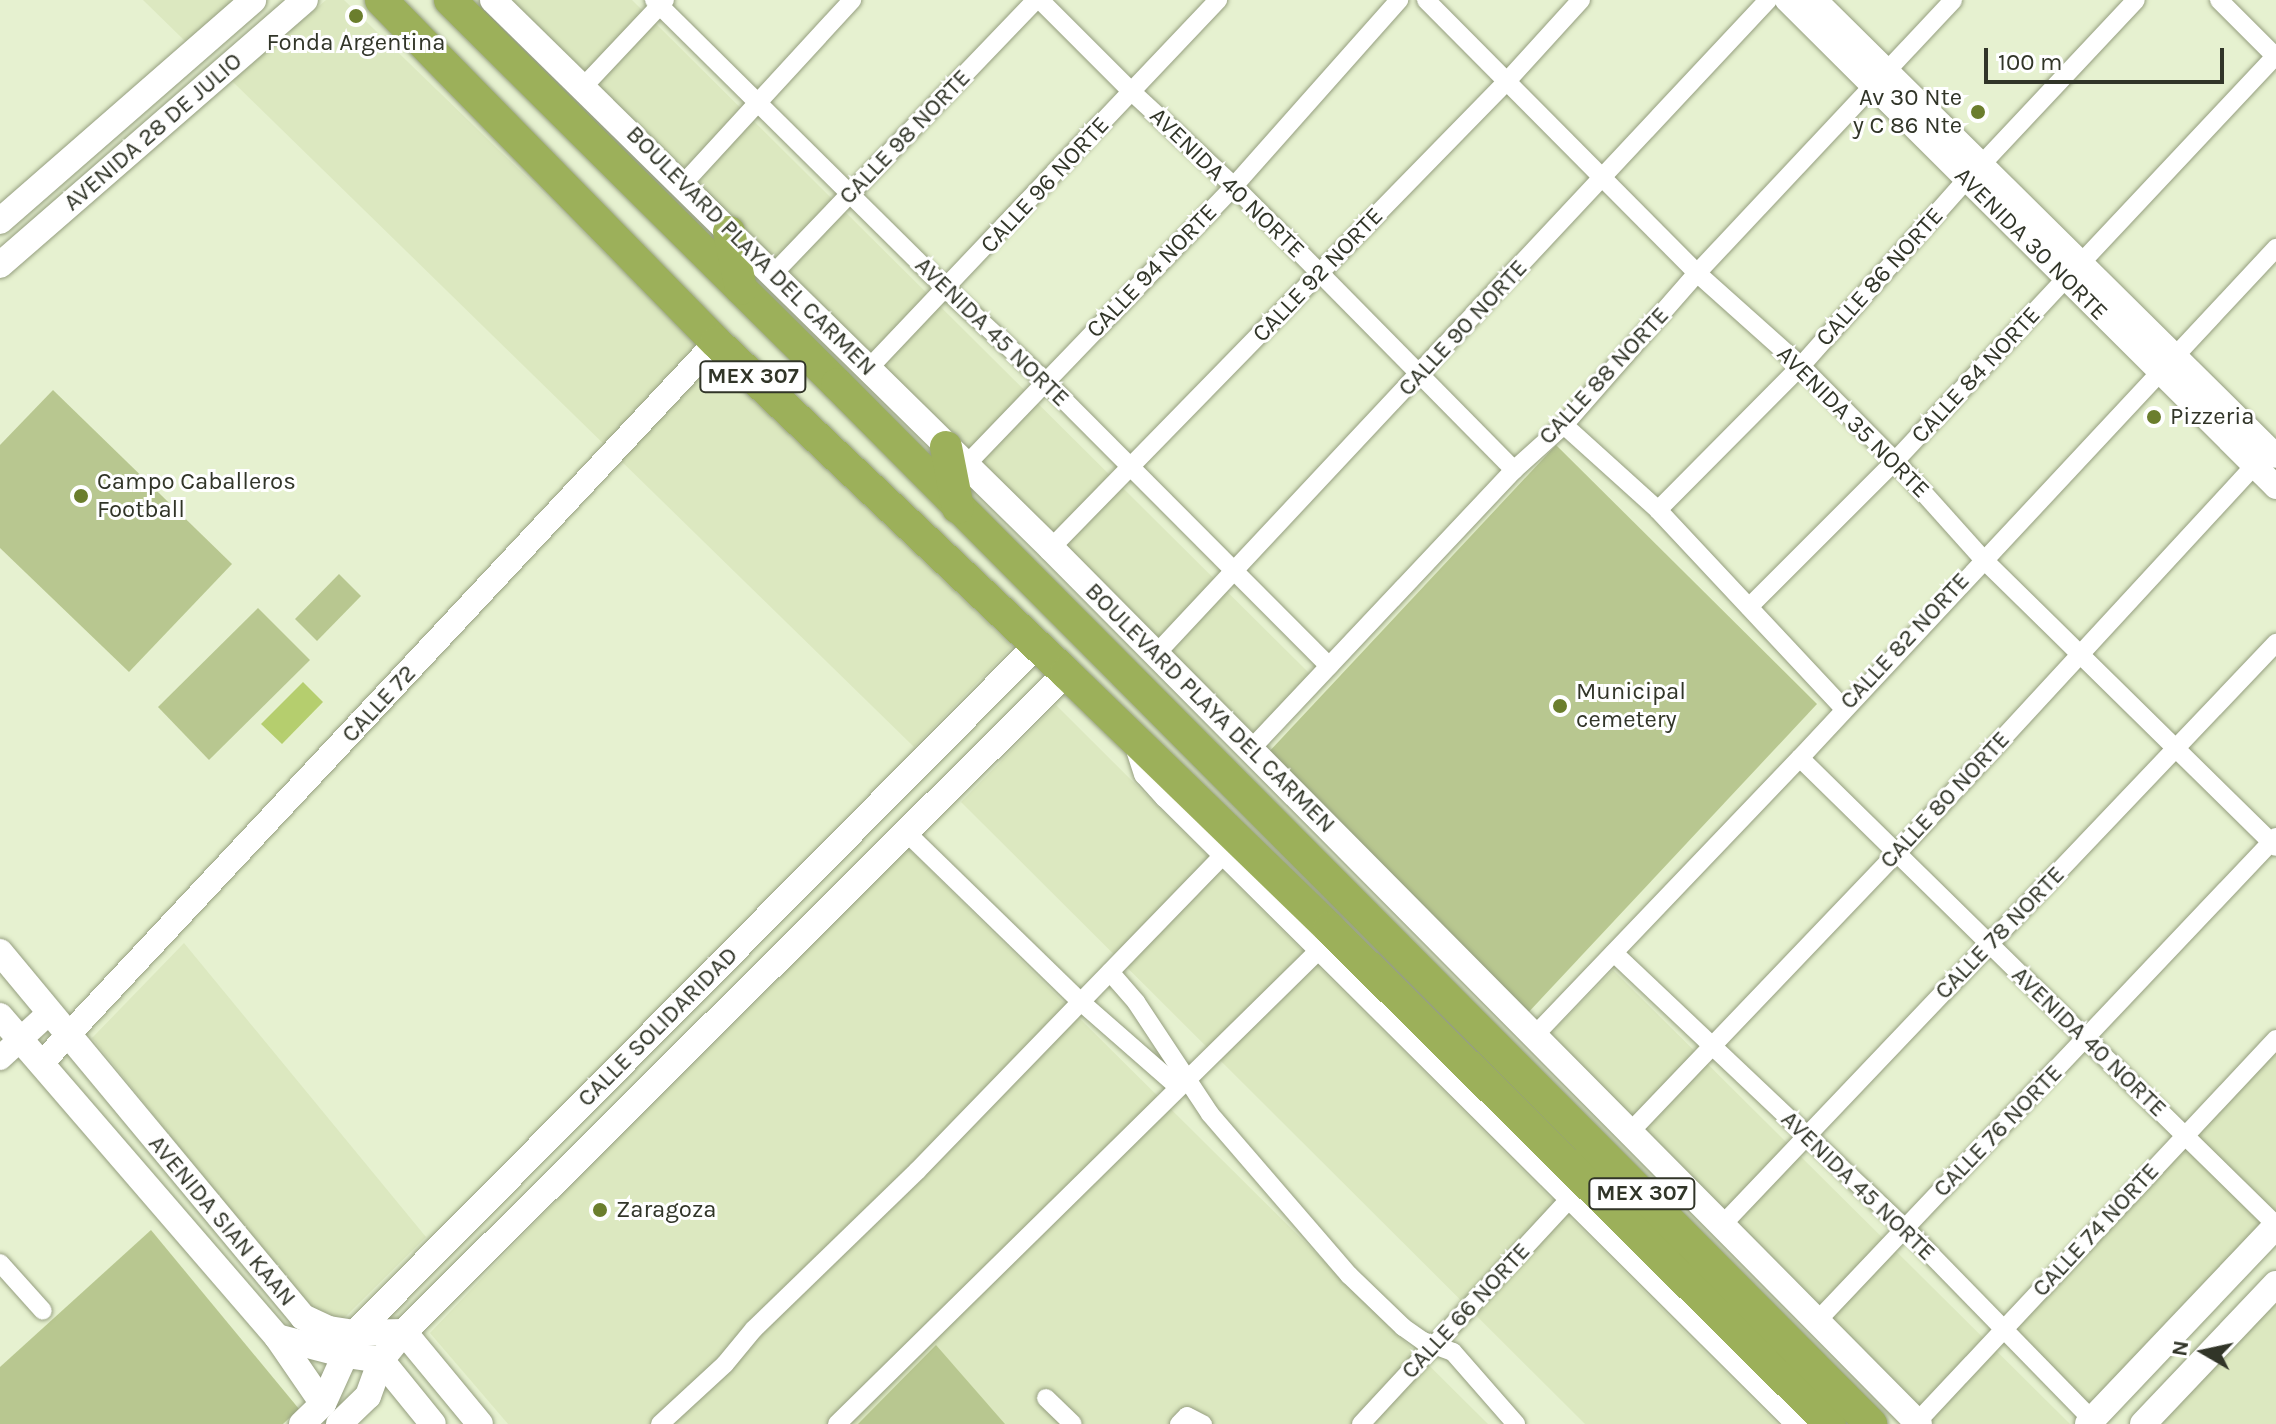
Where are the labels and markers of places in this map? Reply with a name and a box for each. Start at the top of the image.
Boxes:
marker: Fonda Argentina [347,7,365,25]
place label: Fonda Argentina [267,29,445,57]
place label: Av 30 Nte y C 86 Nte [1853,84,1962,140]
marker: Av 30 Nte y C 86 Nte [1969,103,1987,121]
place label: Pizzeria [2170,403,2255,431]
marker: Pizzeria [2145,408,2163,426]
place label: Campo Caballeros Football [97,468,296,524]
marker: Campo Caballeros Football [72,487,90,505]
place label: Municipal cemetery [1576,678,1686,734]
marker: Municipal cemetery [1551,697,1569,715]
place label: Zaragoza [616,1196,717,1224]
marker: Zaragoza [591,1201,609,1219]

